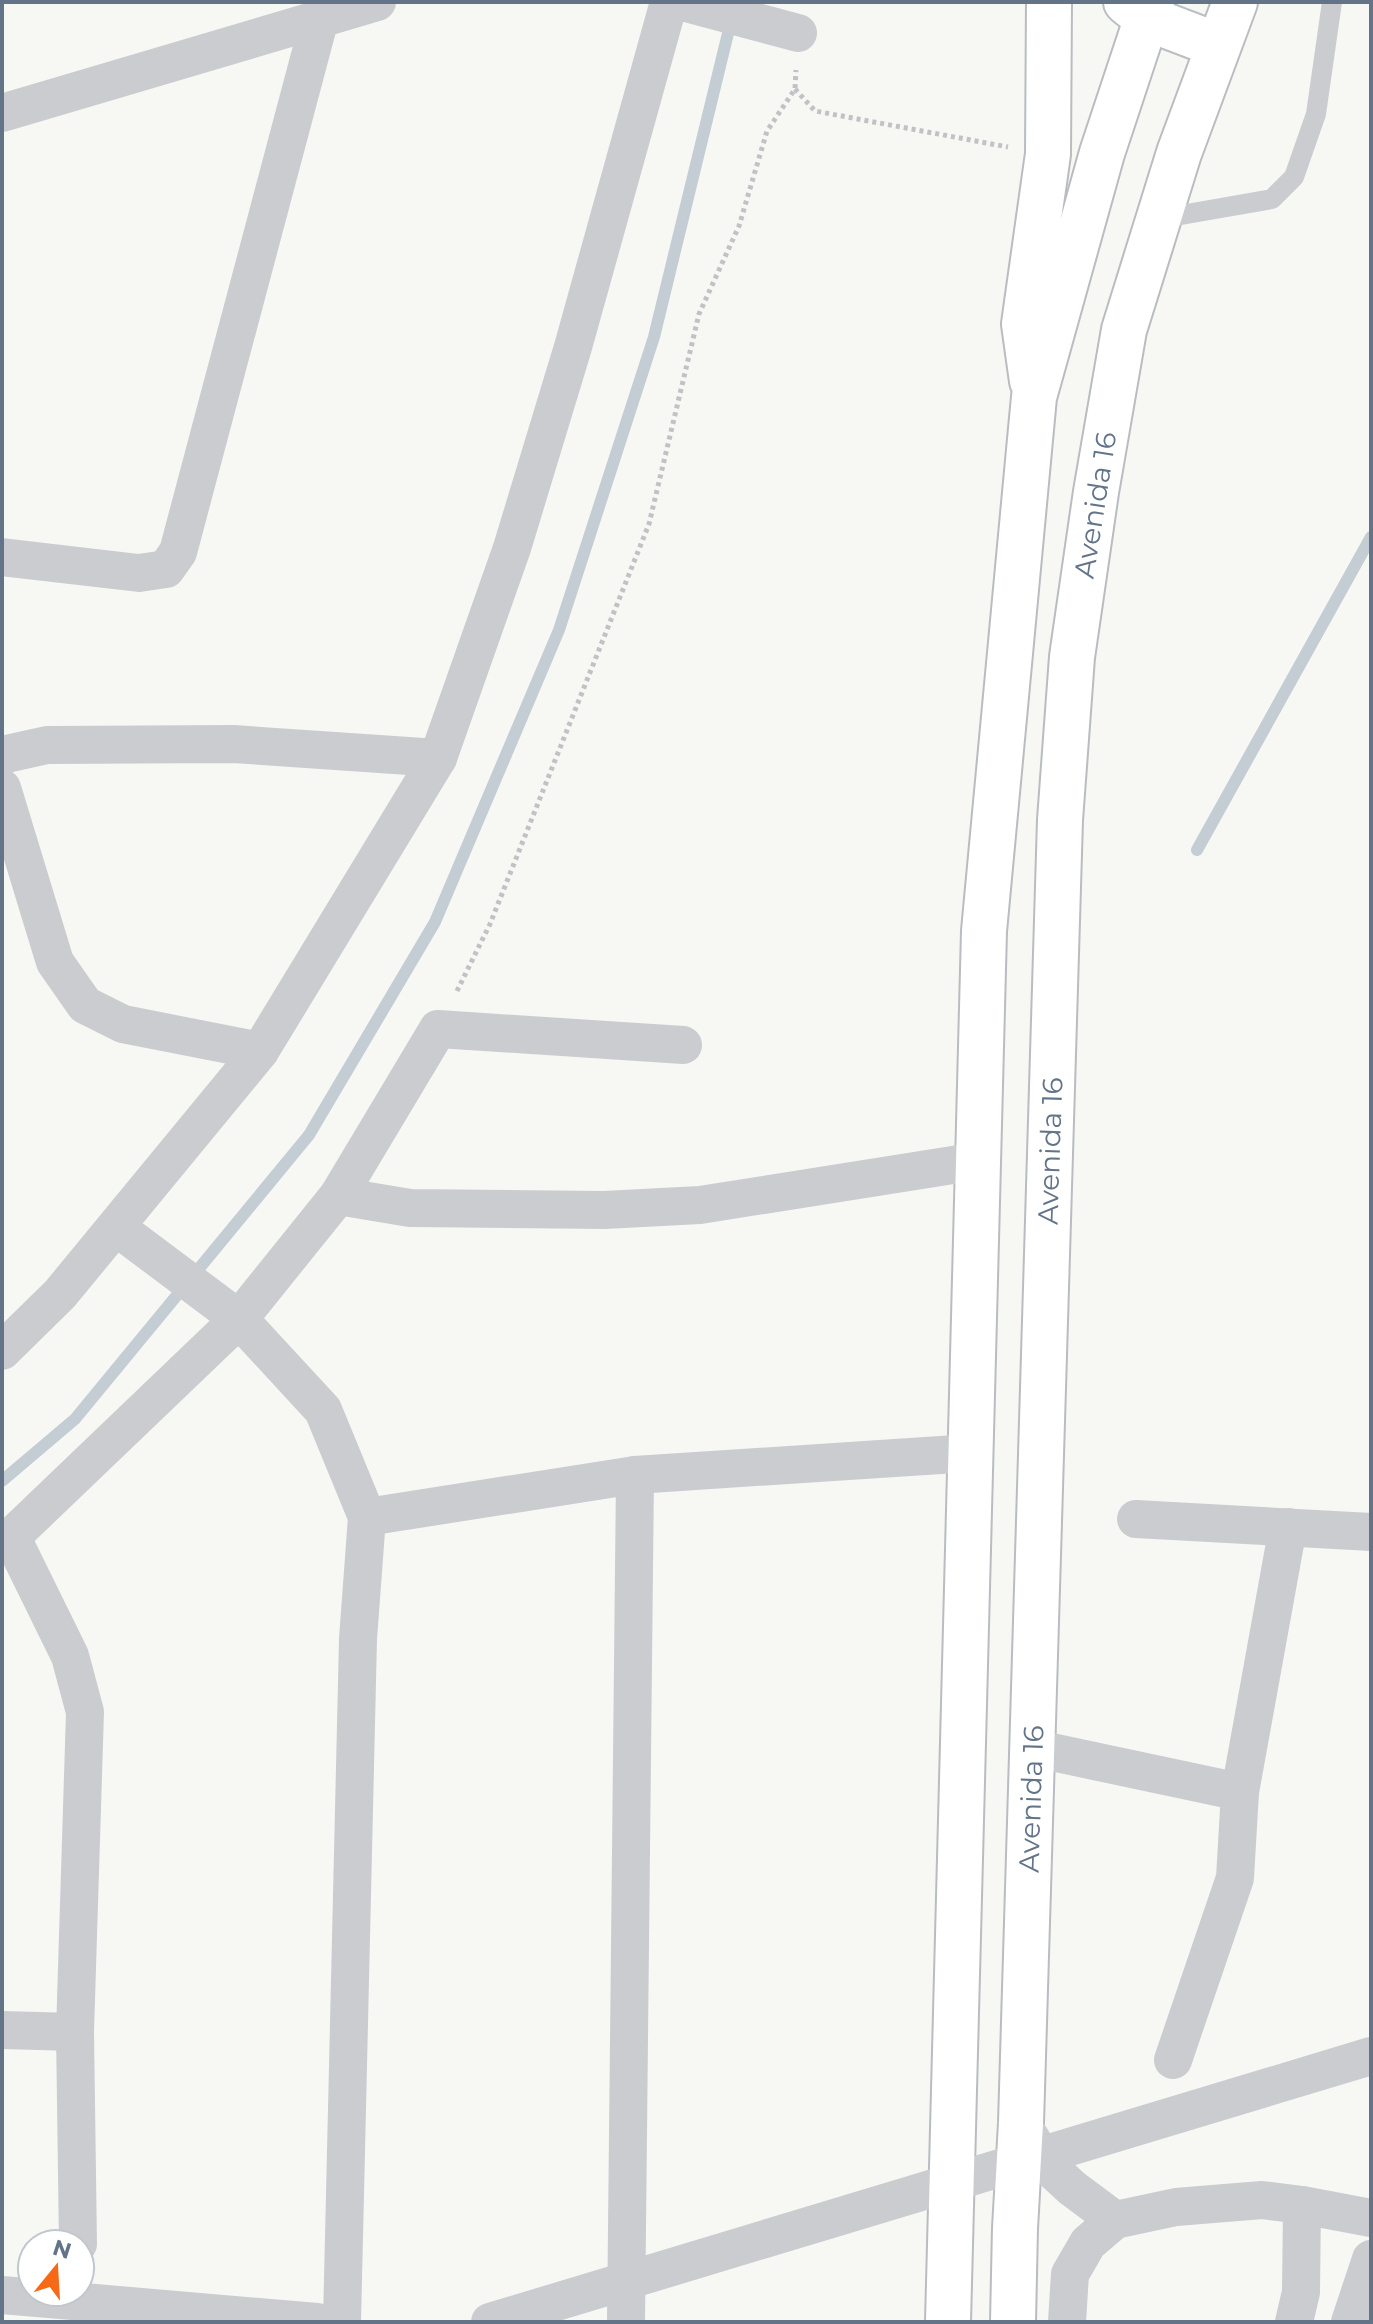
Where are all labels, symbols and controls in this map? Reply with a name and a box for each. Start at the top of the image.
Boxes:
street label: Avenida 16 [1067,430,1123,580]
street label: Avenida 16 [1030,1077,1070,1225]
street label: Avenida 16 [1011,1725,1051,1873]
north arrow [16,2228,96,2308]
text: N [49,2234,75,2265]

